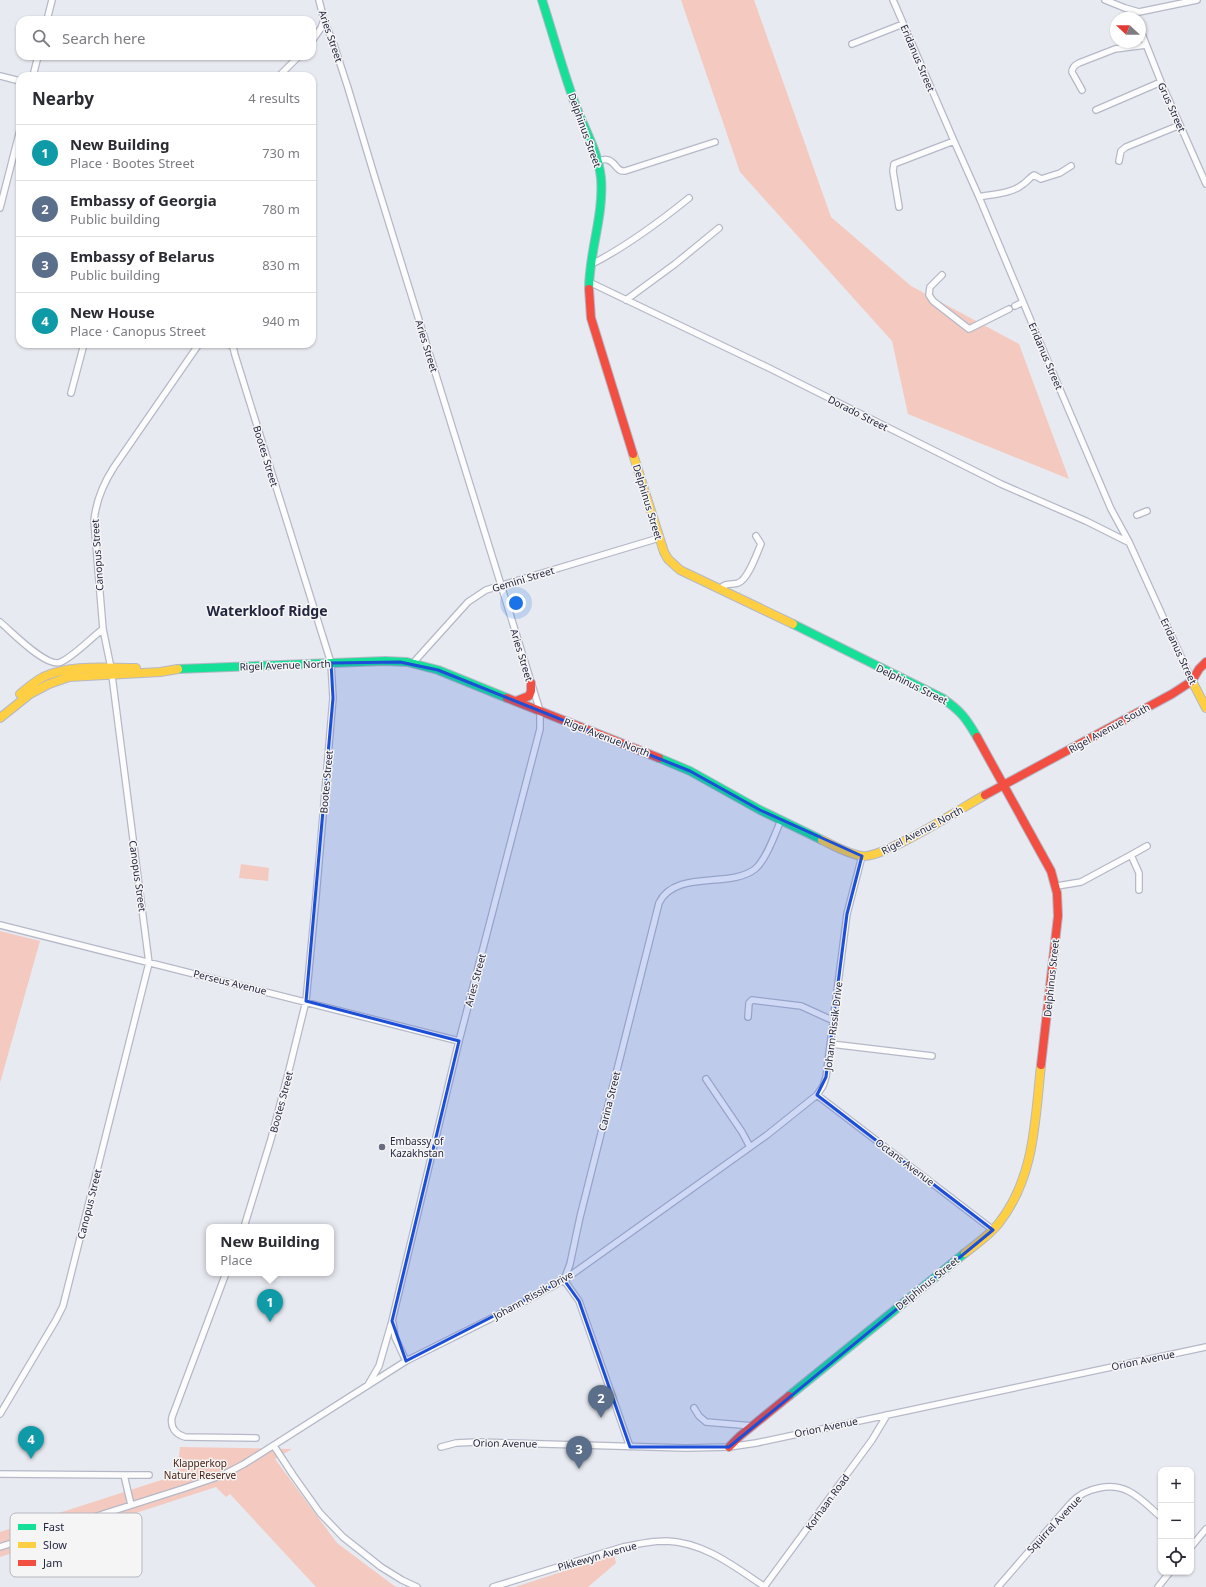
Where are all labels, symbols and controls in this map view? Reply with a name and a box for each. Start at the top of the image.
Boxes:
street label: Aries Street [316,8,347,64]
north arrow [1110,12,1146,48]
search box [16,16,316,60]
street label: Eridanus Street [898,22,939,94]
icon: search [30,27,52,49]
text: Search here [62,28,145,48]
street label: Grus Street [1155,80,1189,134]
text: Nearby [32,87,94,110]
text: 4 results [248,89,300,107]
street label: Delphinus Street [565,91,605,169]
text: New Building [70,134,169,154]
text: 1 [41,144,49,162]
text: 730 m [262,144,300,162]
text: Place · Bootes Street [70,154,194,172]
text: Embassy of Georgia [70,190,217,210]
text: 2 [41,200,49,218]
text: 780 m [262,200,300,218]
text: Public building [70,210,160,228]
text: Embassy of Belarus [70,246,214,266]
text: 3 [41,256,49,274]
text: 830 m [262,256,300,274]
text: Public building [70,266,160,284]
text: New House [70,302,155,322]
text: 4 [41,312,49,330]
text: 940 m [262,312,300,330]
street label: Aries Street [412,318,442,374]
street label: Eridanus Street [1026,320,1067,392]
text: Place · Canopus Street [70,322,206,340]
street label: Dorado Street [826,392,891,434]
street label: Bootes Street [250,424,282,489]
street label: Delphinus Street [630,463,666,542]
street label: Canopus Street [87,518,106,591]
street label: Gemini Street [490,563,556,595]
your location [506,593,526,613]
district label: Waterkloof Ridge [206,601,328,620]
street label: Eridanus Street [1158,616,1201,687]
street label: Aries Street [507,627,537,683]
street label: Rigel Avenue North [239,656,331,674]
street label: Delphinus Street [874,661,951,708]
street label: Rigel Avenue South [1066,700,1152,756]
street label: Rigel Avenue North [562,714,652,760]
street label: Bootes Street [316,750,336,814]
street label: Rigel Avenue North [879,802,965,858]
street label: Canopus Street [126,839,150,913]
street label: Delphinus Street [1040,938,1062,1018]
street label: Aries Street [461,952,489,1008]
street label: Perseus Avenue [192,966,268,998]
street label: Johann Rissik Drive [820,981,845,1072]
street label: Bootes Street [266,1069,296,1134]
street label: Carina Street [595,1069,623,1132]
place label: Embassy of Kazakhstan [390,1134,444,1160]
street label: Octans Avenue [873,1135,938,1189]
marker: Embassy of Kazakhstan [377,1142,387,1152]
street label: Canopus Street [74,1167,105,1241]
popup [206,1224,334,1276]
text: New Building [220,1231,320,1251]
text: Place [220,1251,252,1269]
street label: Delphinus Street [892,1253,962,1313]
street label: Johann Rissik Drive [490,1267,576,1323]
pin: 1 [257,1289,283,1322]
street label: Orion Avenue [1110,1346,1176,1374]
pin: 2 [588,1385,614,1418]
street label: Orion Avenue [793,1413,859,1441]
pin: 4 [18,1426,44,1459]
street label: Orion Avenue [473,1435,538,1451]
pin: 3 [566,1436,592,1469]
park label: Klapperkop Nature Reserve [164,1456,237,1482]
map controls [1158,1467,1194,1575]
button: + [1158,1467,1194,1503]
street label: Korhaan Road [802,1471,852,1533]
street label: Squirrel Avenue [1024,1492,1085,1556]
button: − [1158,1503,1194,1539]
legend [10,1513,142,1577]
text: Fast [43,1519,64,1534]
text: Slow [43,1537,67,1552]
street label: Pikkewyn Avenue [556,1538,638,1574]
button: locate [1158,1539,1194,1575]
text: Jam [42,1555,62,1570]

